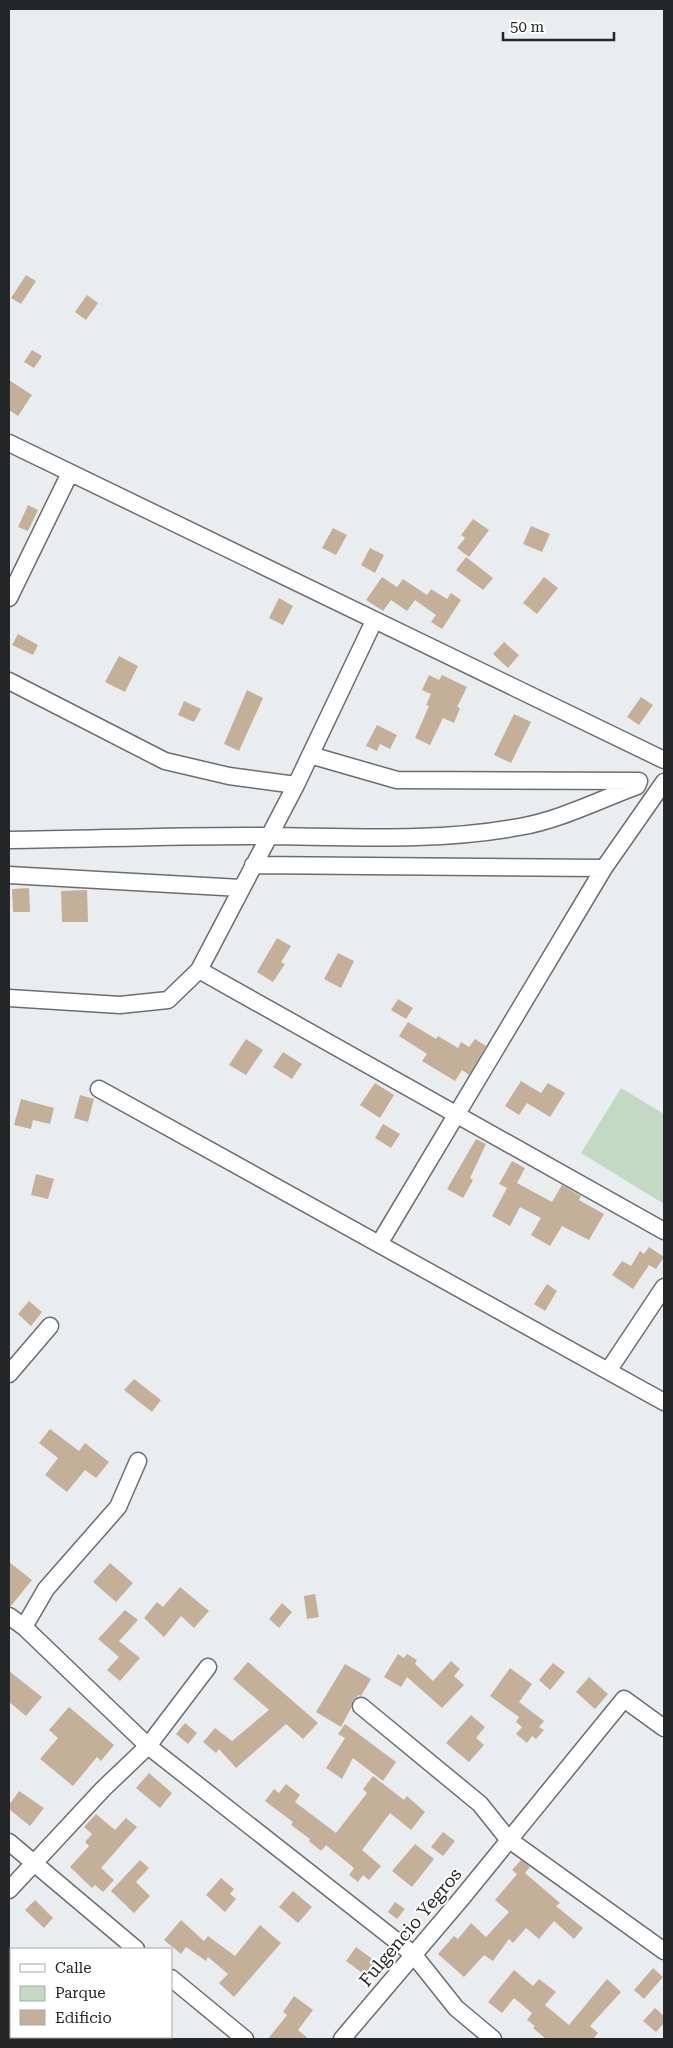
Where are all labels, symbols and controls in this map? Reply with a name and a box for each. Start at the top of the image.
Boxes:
scale bar [503,10,614,42]
text: 50 m [510,18,545,36]
street label: Fulgencio Yegros [354,1864,466,1990]
legend [10,1948,172,2038]
text: Calle [55,1959,91,1977]
text: Parque [55,1984,106,2002]
text: Edificio [55,2009,112,2027]

